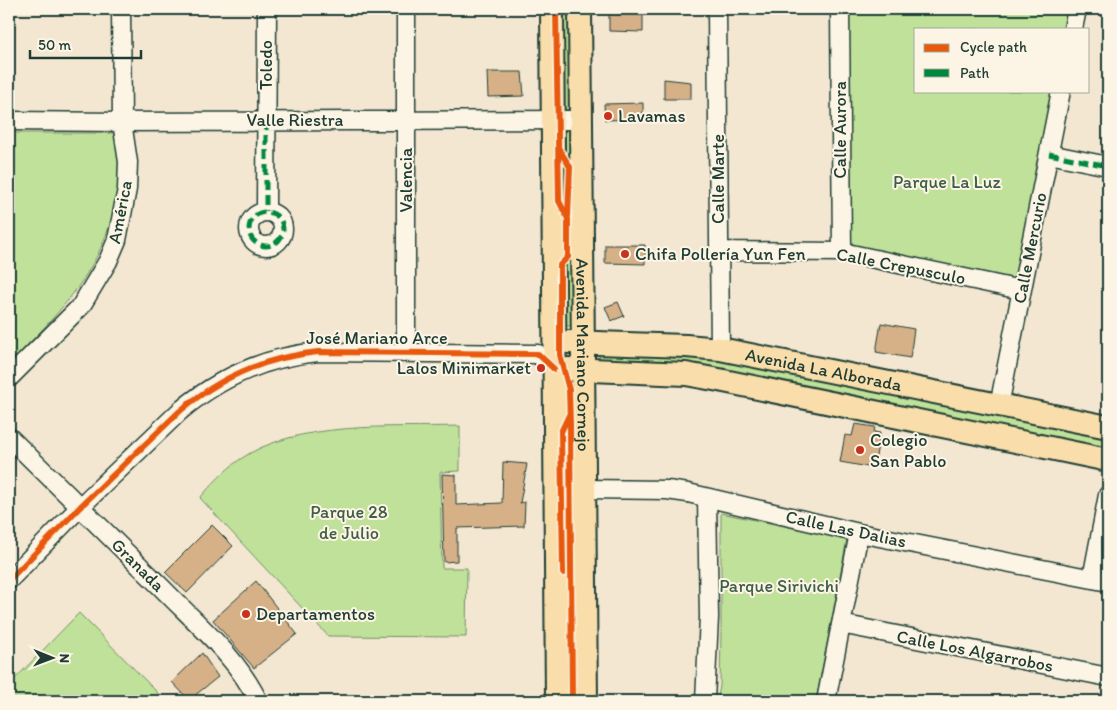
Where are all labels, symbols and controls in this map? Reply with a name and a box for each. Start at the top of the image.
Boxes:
scale bar [30,28,141,60]
legend [914,28,1090,92]
text: 50 m [38,36,71,54]
text: Cycle path [960,38,1027,56]
street label: Toledo [255,40,277,90]
text: Path [960,64,989,82]
street label: Calle Aurora [829,81,851,179]
place label: Lavamas [618,105,686,127]
street label: Valle Riestra [247,109,344,131]
marker: Lavamas [602,110,614,122]
street label: Calle Marte [707,134,729,224]
street label: Valencia [395,147,417,212]
park label: Parque La Luz [893,171,1002,193]
street label: América [103,178,137,245]
street label: Calle Mercurio [1008,190,1052,306]
place label: Chifa Pollería Yun Fen [635,243,806,265]
street label: Calle Crepusculo [835,243,967,289]
marker: Chifa Pollería Yun Fen [619,248,631,260]
street label: Avenida Mariano Cornejo [571,258,595,452]
street label: José Mariano Arce [306,327,448,349]
street label: Avenida La Alborada [744,343,905,396]
place label: Lalos Minimarket [397,357,531,379]
marker: Lalos Minimarket [535,362,547,374]
place label: Colegio San Pablo [870,429,946,472]
marker: Colegio San Pablo [854,444,866,456]
park label: Parque 28 de Julio [310,501,388,544]
street label: Calle Las Dalias [784,505,908,553]
street label: Granada [107,534,170,597]
park label: Parque Sirivichi [719,575,839,597]
place label: Departamentos [256,603,375,625]
marker: Departamentos [240,608,252,620]
street label: Calle Los Algarrobos [895,625,1055,677]
north arrow [28,632,78,682]
text: N [56,653,73,663]

